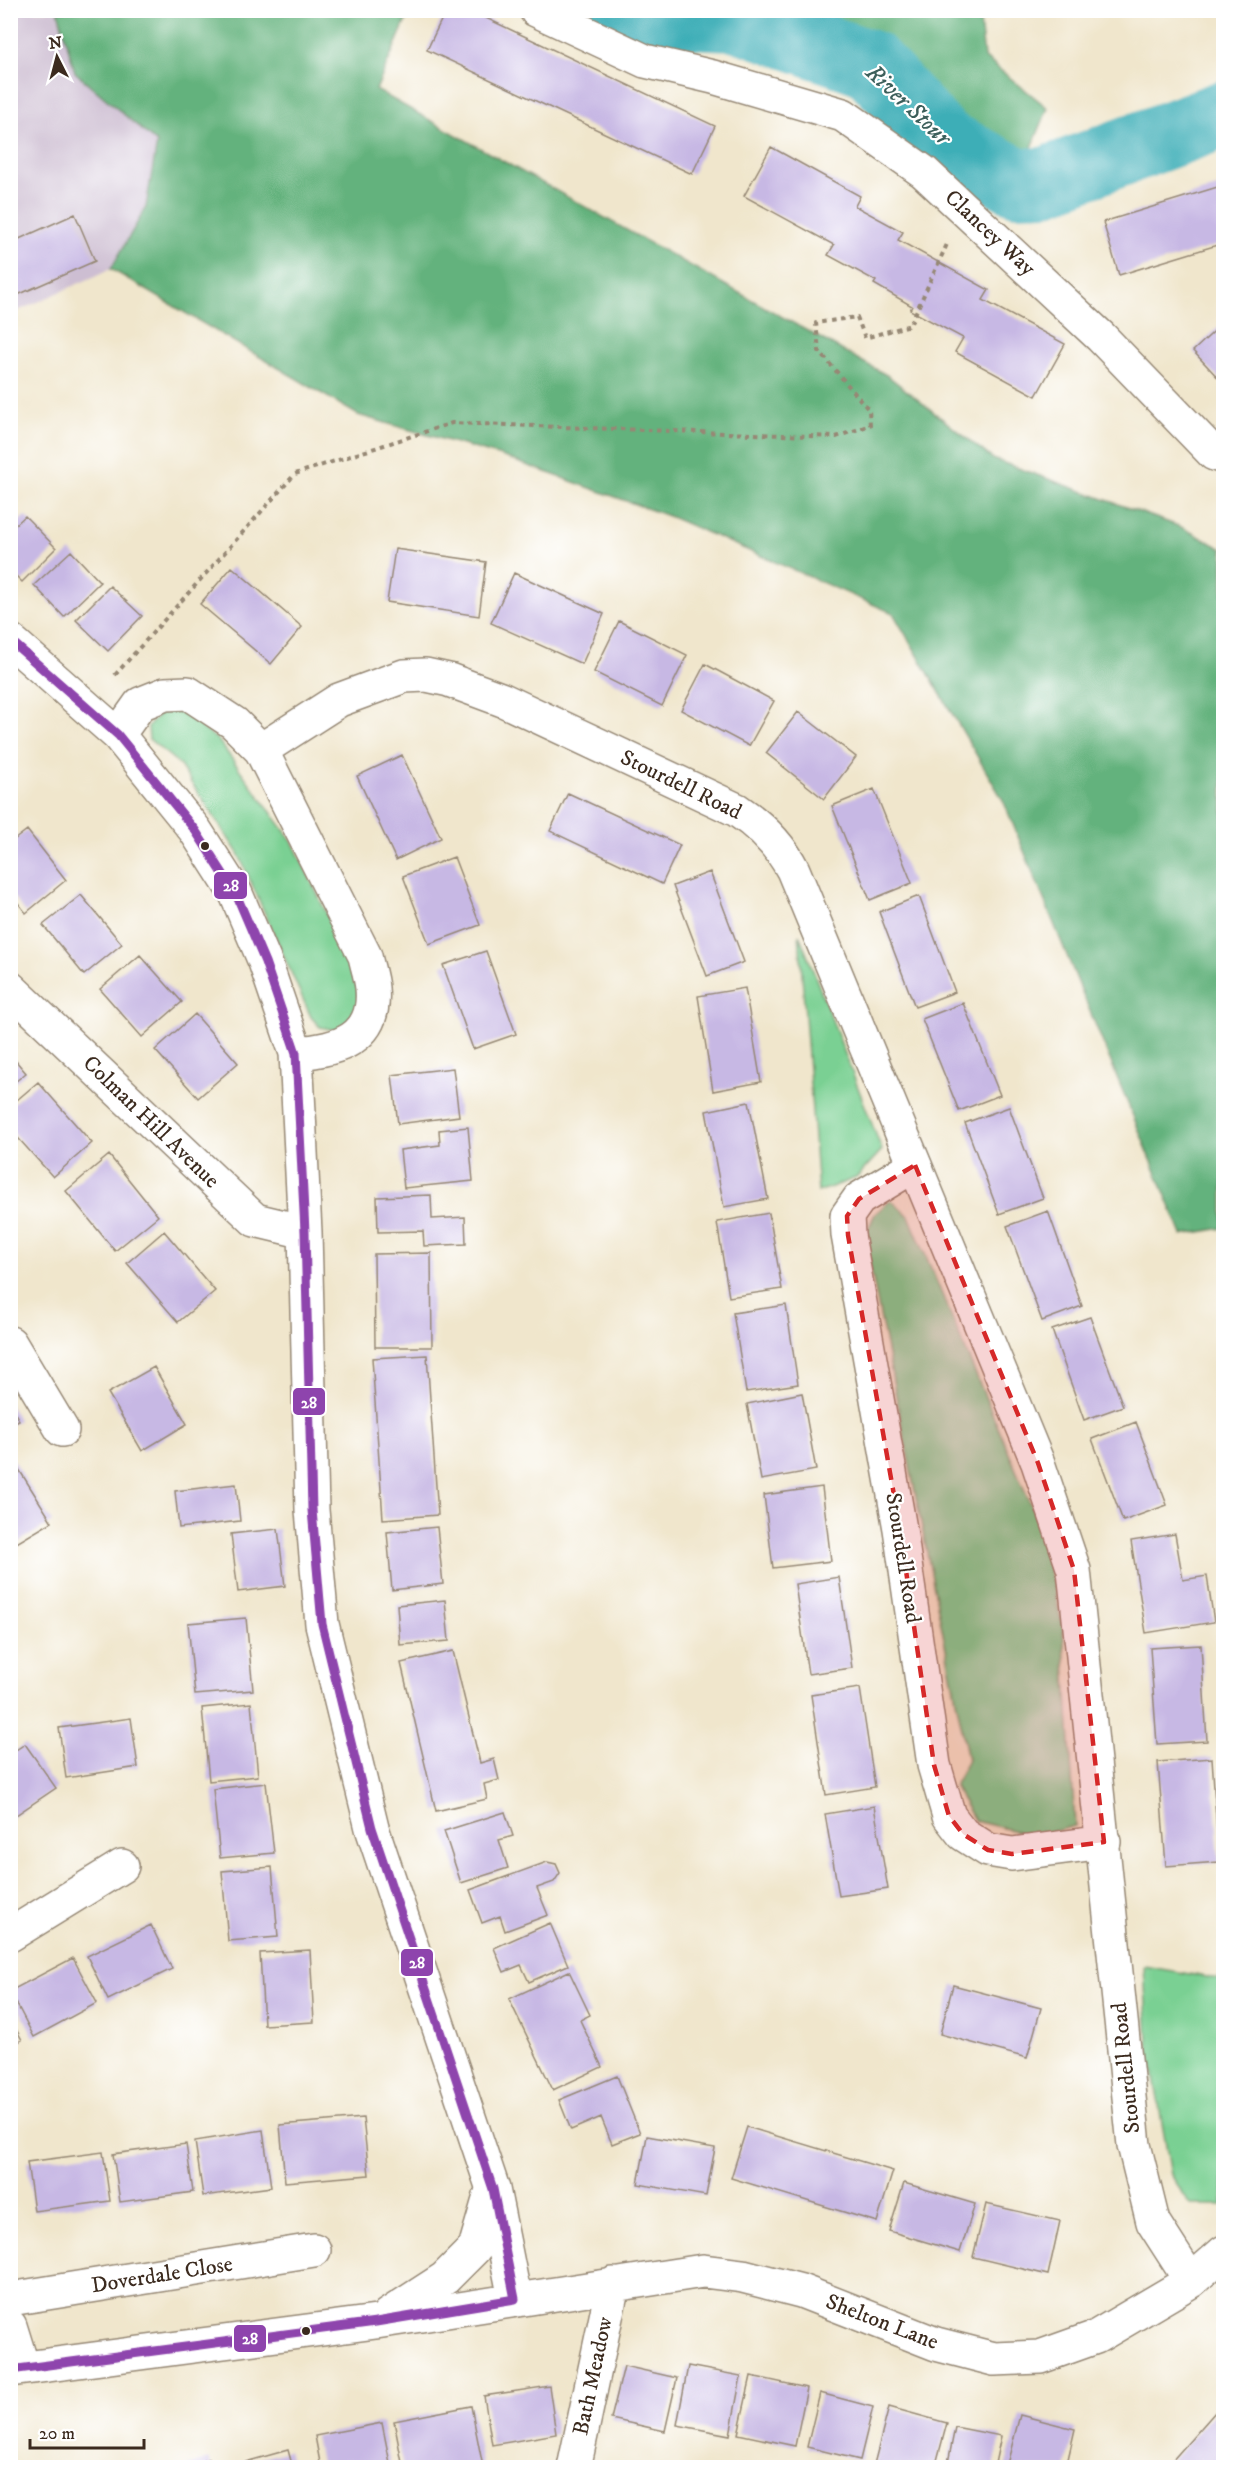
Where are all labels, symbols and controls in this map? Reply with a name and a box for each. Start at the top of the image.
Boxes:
north arrow [27,27,87,87]
text: N [48,32,63,54]
water label: River Stour [858,57,959,154]
street label: Clancey Way [939,184,1041,282]
street label: Stourdell Road [616,744,746,826]
unlabelled marker [199,840,211,852]
line badge: 28 [213,871,248,900]
text: 28 [223,876,239,896]
street label: Colman Hill Avenue [77,1050,225,1194]
line badge: 28 [292,1387,326,1416]
text: 28 [301,1393,317,1413]
street label: Stourdell Road [879,1491,927,1625]
line badge: 28 [400,1948,434,1977]
text: 28 [409,1953,425,1973]
street label: Stourdell Road [1106,2001,1146,2135]
street label: Doverdale Close [89,2250,235,2300]
street label: Shelton Lane [822,2288,942,2356]
street label: Bath Meadow [567,2314,619,2438]
line badge: 28 [233,2324,267,2353]
unlabelled marker [300,2325,312,2337]
text: 28 [242,2329,258,2349]
scale bar [30,2412,144,2450]
text: 20 m [39,2423,75,2445]

